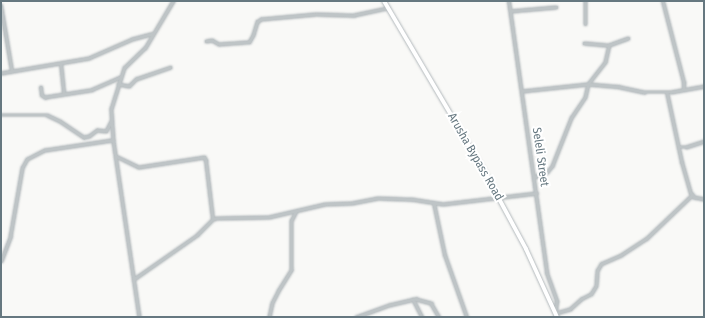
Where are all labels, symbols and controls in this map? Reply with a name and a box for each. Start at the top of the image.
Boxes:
street label: Arusha Bypass Road [444,111,506,203]
street label: Seleli Street [529,127,551,187]

